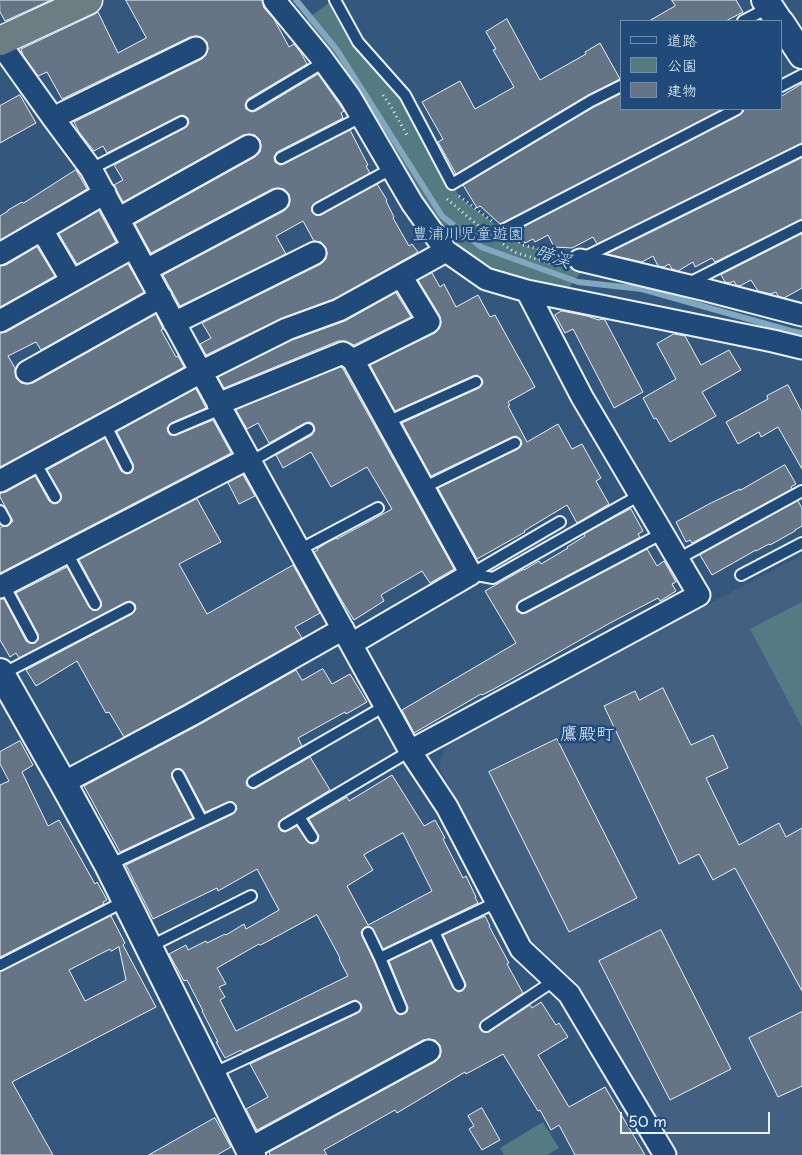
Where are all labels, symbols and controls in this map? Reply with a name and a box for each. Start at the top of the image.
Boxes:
legend [620,20,782,110]
text: 道路 [667,28,697,51]
text: 公園 [667,53,697,76]
text: 建物 [667,78,697,101]
park label: 豊浦川児童遊園 [412,225,524,245]
water label: 暗渓 [532,241,574,273]
district label: 鷹殿町 [560,724,614,746]
scale bar [622,1102,772,1134]
text: 50 m [628,1109,667,1132]

